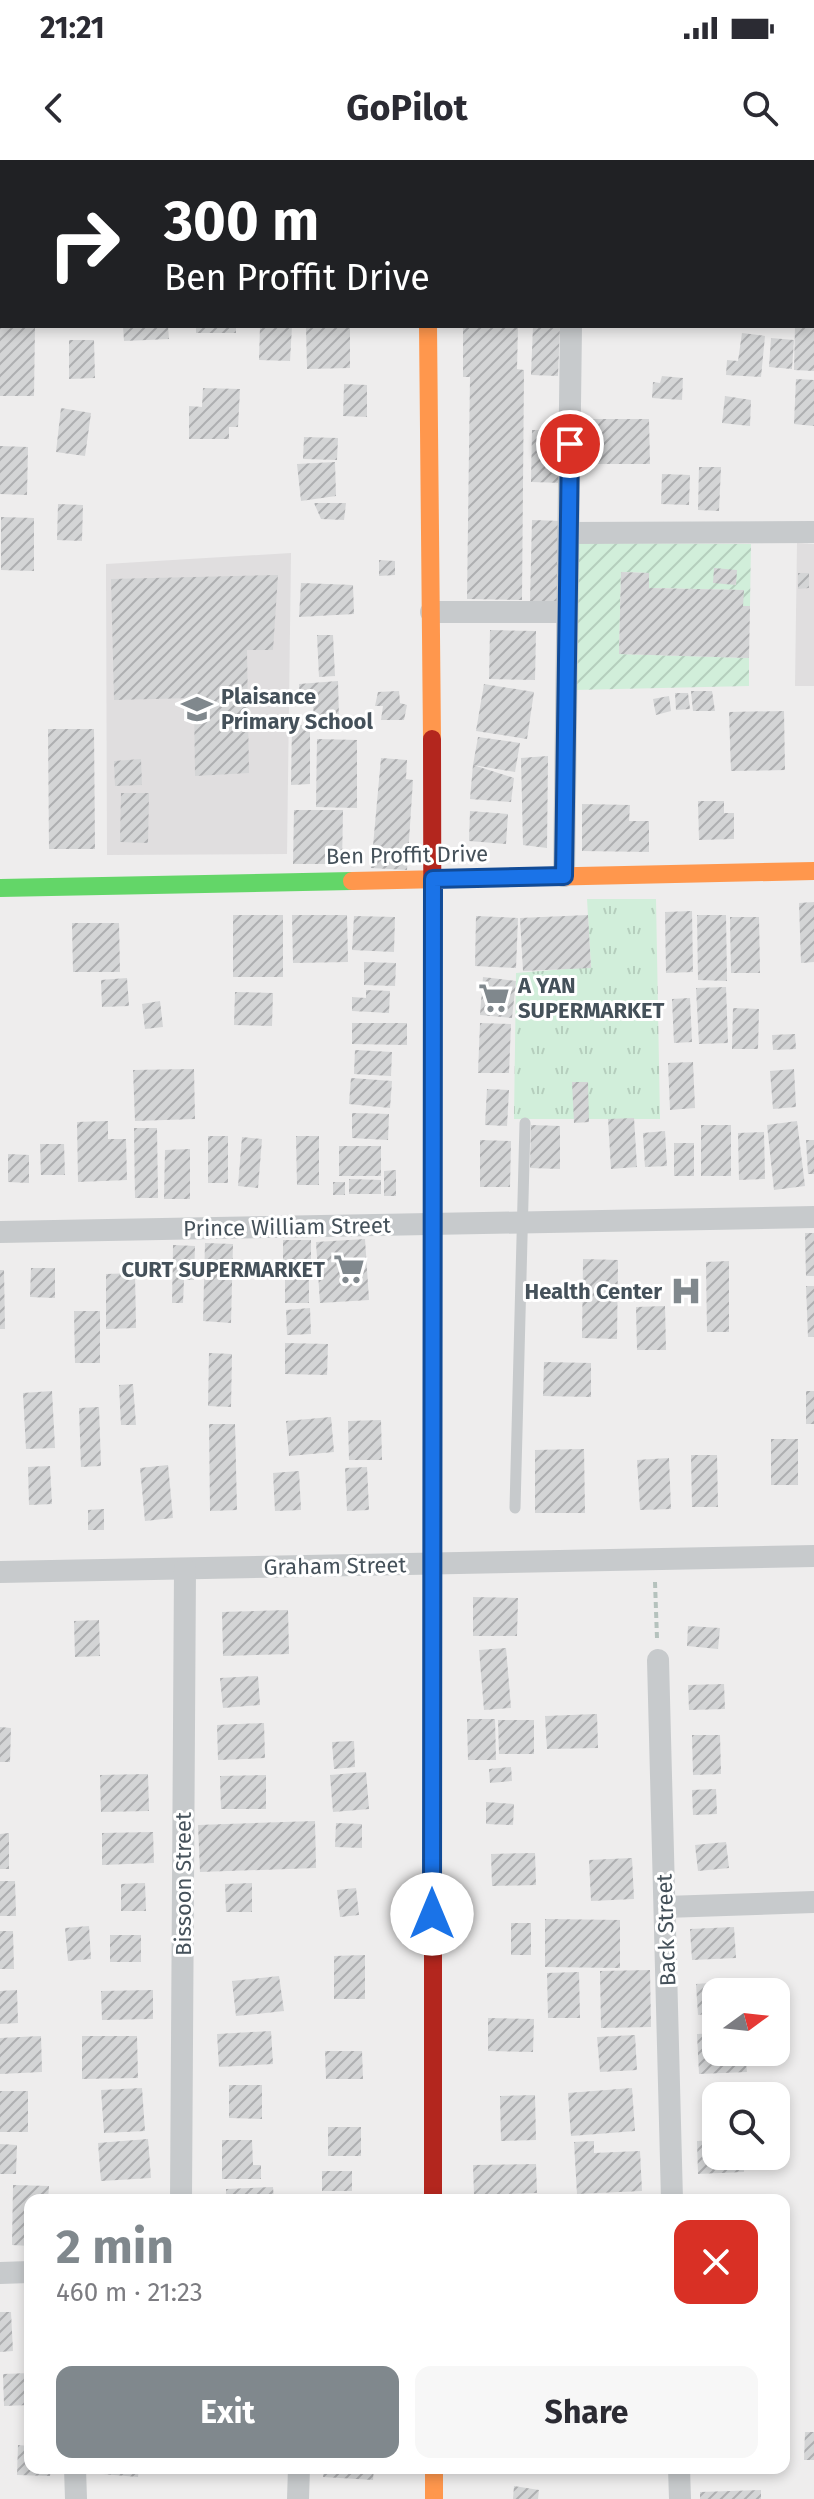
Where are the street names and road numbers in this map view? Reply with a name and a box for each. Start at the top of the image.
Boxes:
street label: Ben Proffit Drive [326,840,488,870]
street label: Prince William Street [183,1212,391,1242]
street label: Graham Street [263,1551,407,1581]
street label: Bissoon Street [170,1812,197,1956]
street label: Back Street [651,1873,681,1987]

